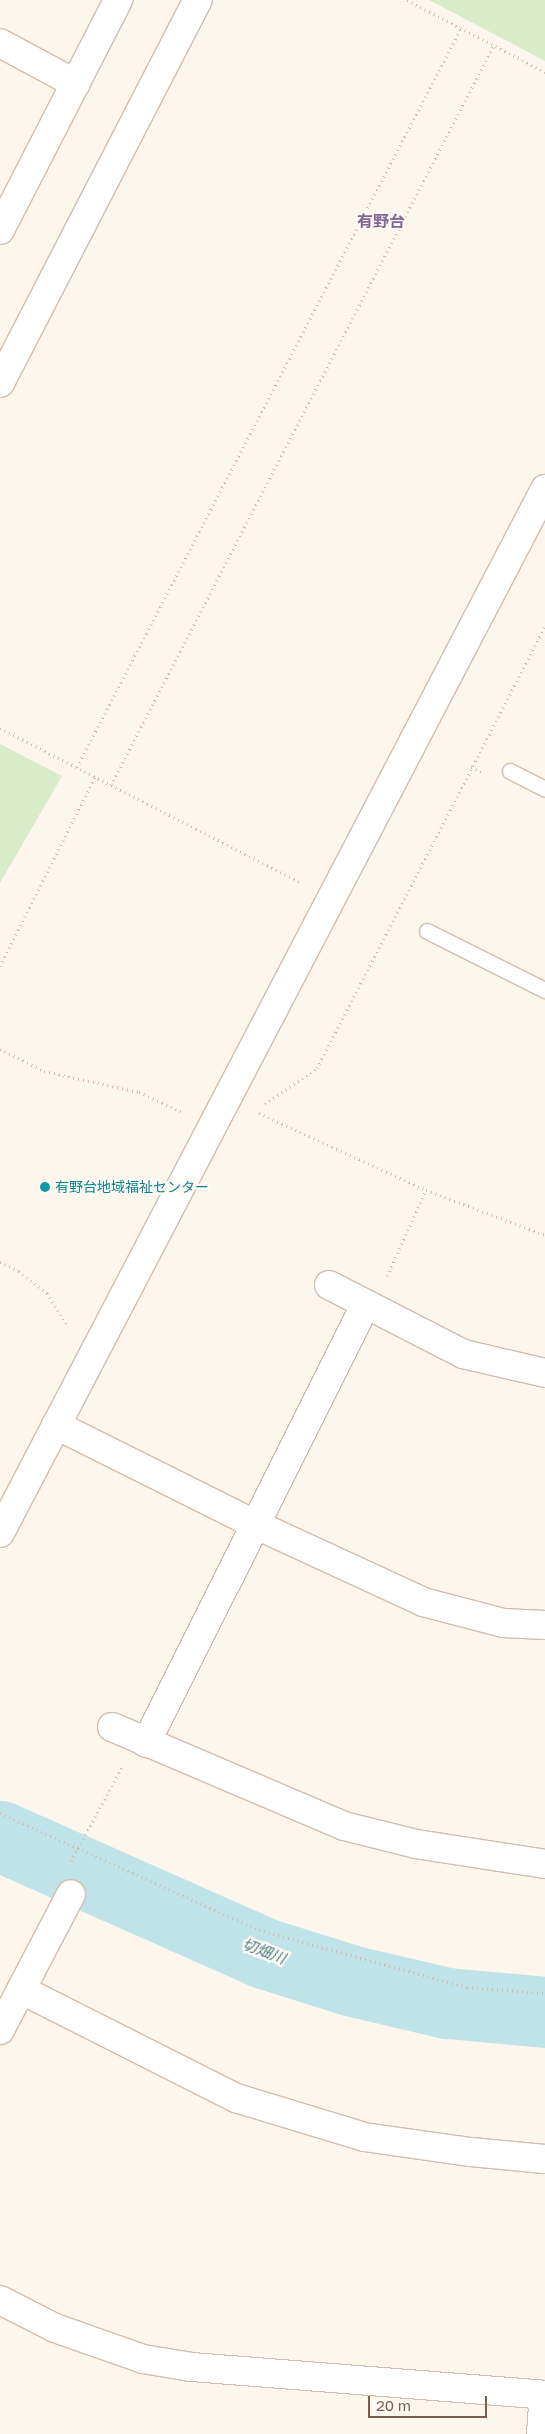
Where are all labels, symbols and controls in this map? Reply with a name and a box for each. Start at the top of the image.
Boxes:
district label: 有野台 [357,211,405,231]
place label: 有野台地域福祉センター [55,1179,209,1195]
marker: 有野台地域福祉センター [39,1181,51,1193]
water label: 切畑川 [240,1935,288,1967]
scale bar [370,2386,489,2418]
text: 20 m [376,2396,411,2414]

